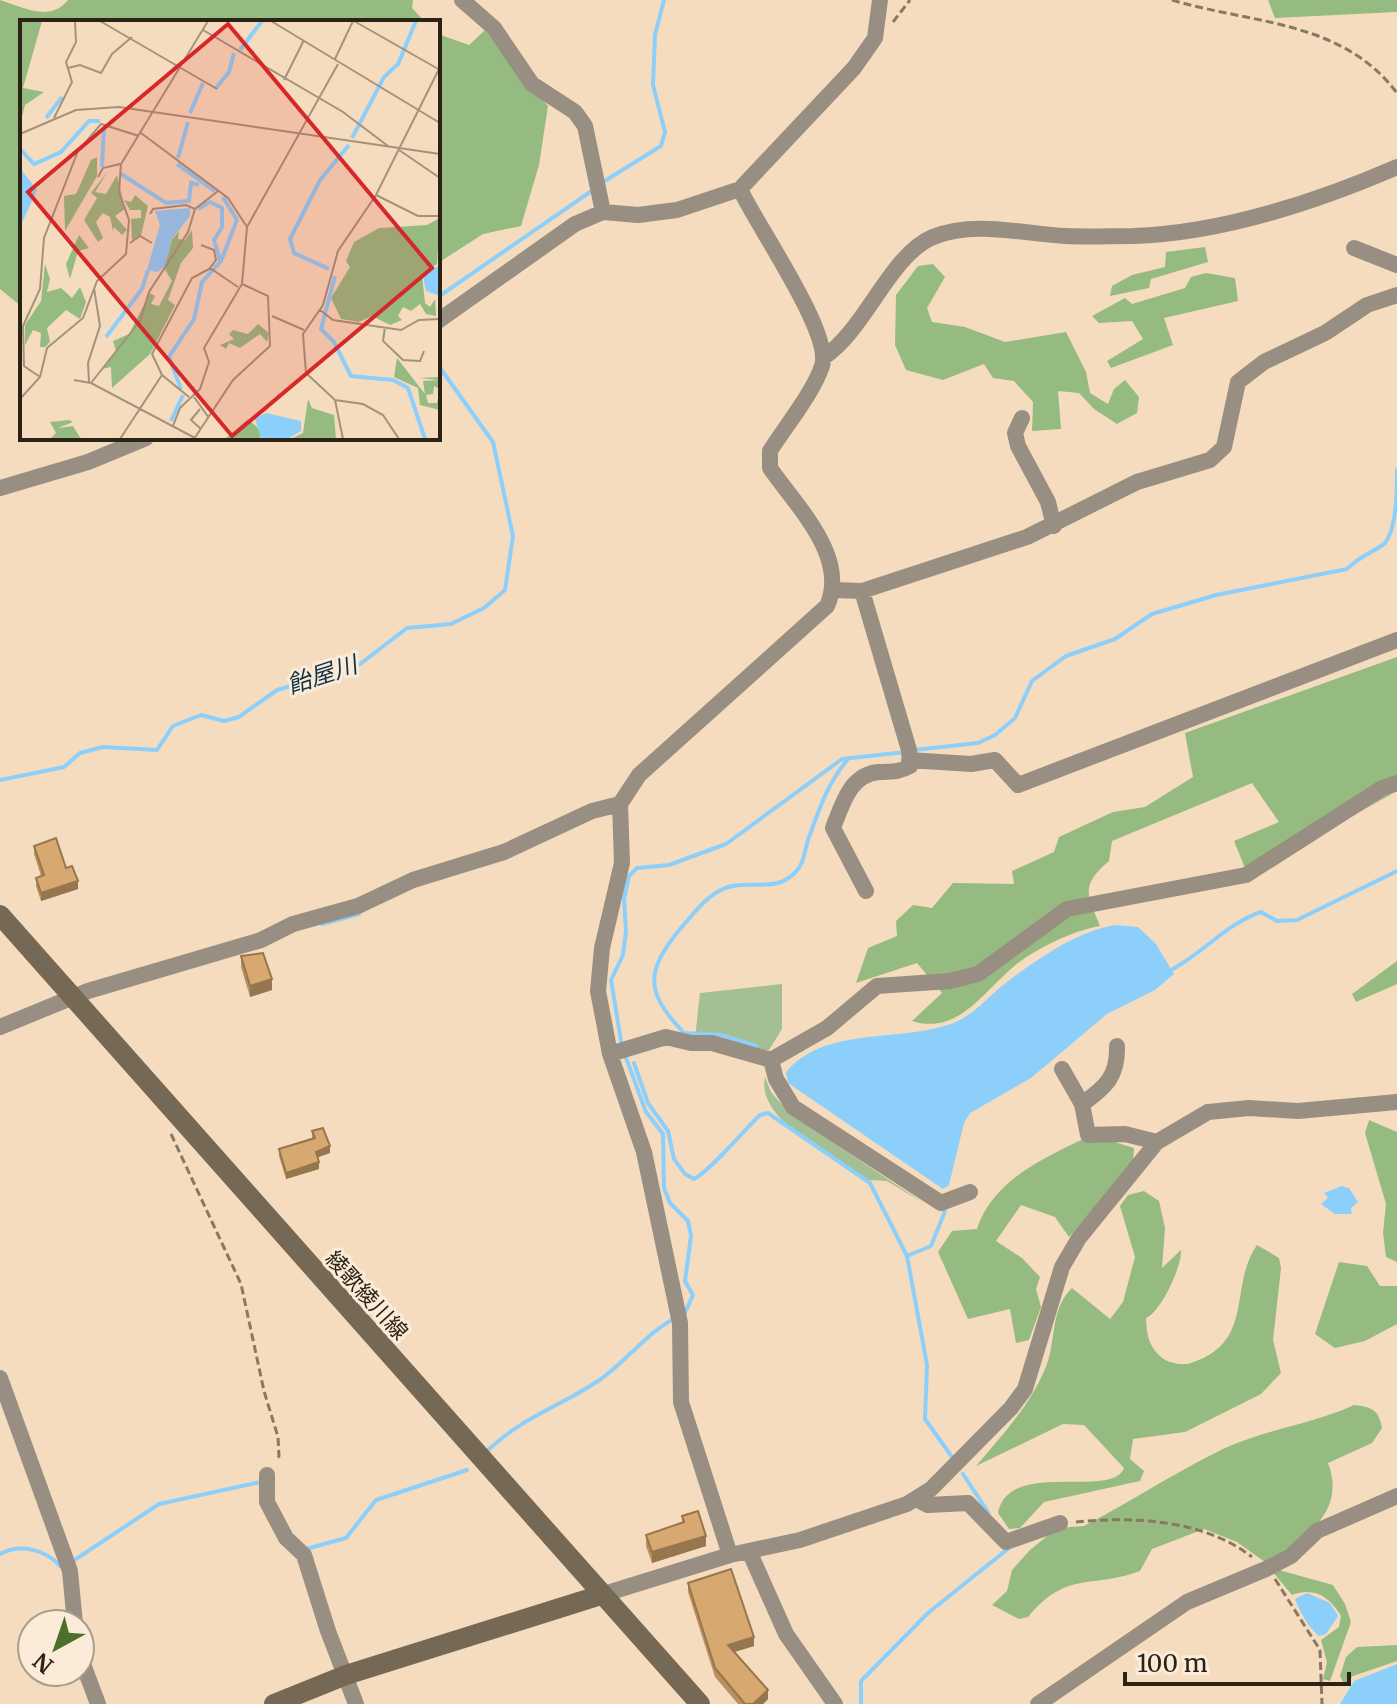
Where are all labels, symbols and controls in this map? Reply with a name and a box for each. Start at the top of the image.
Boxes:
inset map [20,20,440,440]
water label: 飴屋川 [283,648,364,700]
street label: 綾歌綾川線 [320,1245,414,1345]
north arrow [16,1608,96,1688]
scale bar [1125,1636,1349,1686]
text: N [27,1647,59,1680]
text: 100 m [1137,1648,1208,1679]

